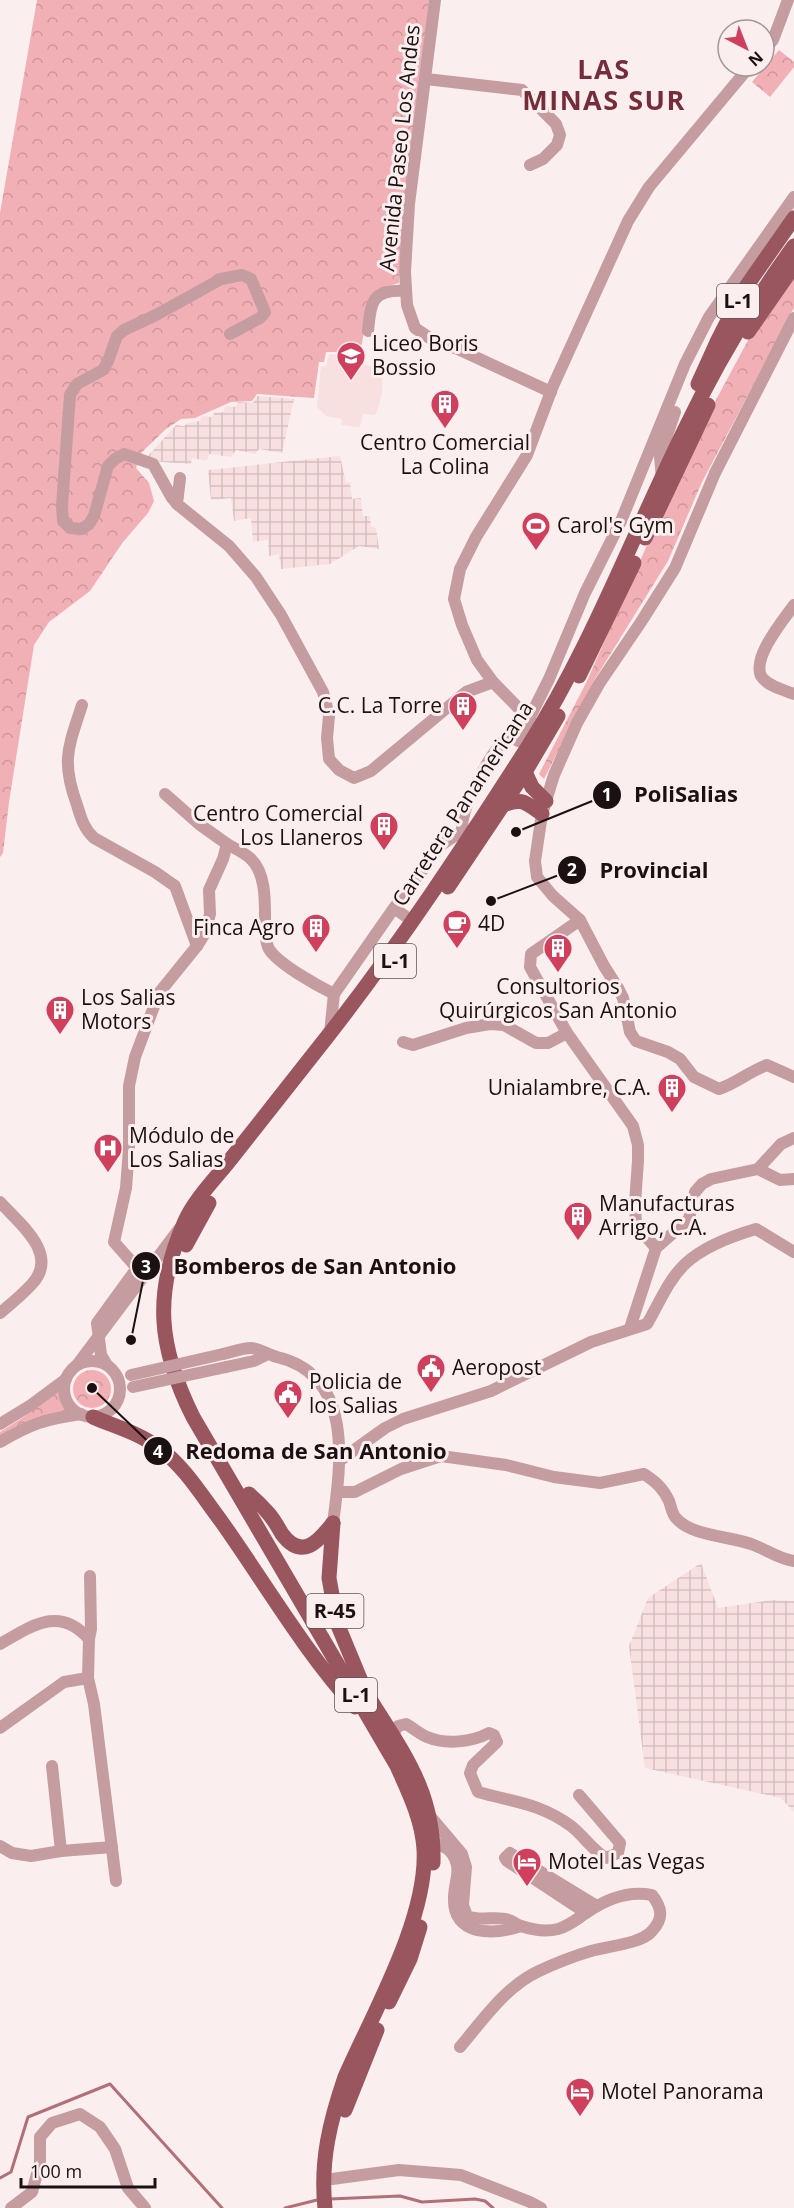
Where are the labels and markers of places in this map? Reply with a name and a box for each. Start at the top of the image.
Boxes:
place label: Liceo Boris Bossio [372,329,478,381]
school or university icon: Liceo Boris Bossio [335,340,367,382]
building icon: Centro Comercial La Colina [429,388,461,430]
place label: Centro Comercial La Colina [360,428,530,480]
sports icon: Carol's Gym [520,510,552,552]
place label: Carol's Gym [557,511,674,539]
building icon: C.C. La Torre [447,690,479,732]
place label: C.C. La Torre [318,691,442,719]
callout: PoliSalias [592,775,750,815]
place label: Centro Comercial Los Llaneros [193,799,363,851]
building icon: Centro Comercial Los Llaneros [368,810,400,852]
callout: Provincial [557,850,721,890]
cafe icon: 4D [441,908,473,950]
place label: 4D [478,909,505,937]
building icon: Finca Agro [300,912,332,954]
place label: Finca Agro [193,913,295,941]
building icon: Consultorios Quirúrgicos San Antonio [542,932,574,974]
place label: Consultorios Quirúrgicos San Antonio [439,972,677,1024]
place label: Los Salias Motors [81,983,176,1035]
building icon: Los Salias Motors [44,994,76,1036]
building icon: Unialambre, C.A. [656,1072,688,1114]
place label: Unialambre, C.A. [488,1073,651,1101]
place label: Módulo de Los Salias [129,1121,234,1173]
hospital icon: Módulo de Los Salias [92,1132,124,1174]
place label: Manufacturas Arrigo, C.A. [599,1189,735,1241]
building icon: Manufacturas Arrigo, C.A. [562,1200,594,1242]
callout: Bomberos de San Antonio [131,1246,468,1286]
public building icon: Aeropost [415,1352,447,1394]
place label: Aeropost [452,1353,541,1381]
place label: Policia de los Salias [309,1367,402,1419]
public building icon: Policia de los Salias [272,1378,304,1420]
callout: Redoma de San Antonio [143,1431,459,1471]
hotel icon: Motel Las Vegas [511,1846,543,1888]
place label: Motel Las Vegas [548,1847,705,1875]
hotel icon: Motel Panorama [564,2076,596,2118]
place label: Motel Panorama [601,2077,764,2105]

